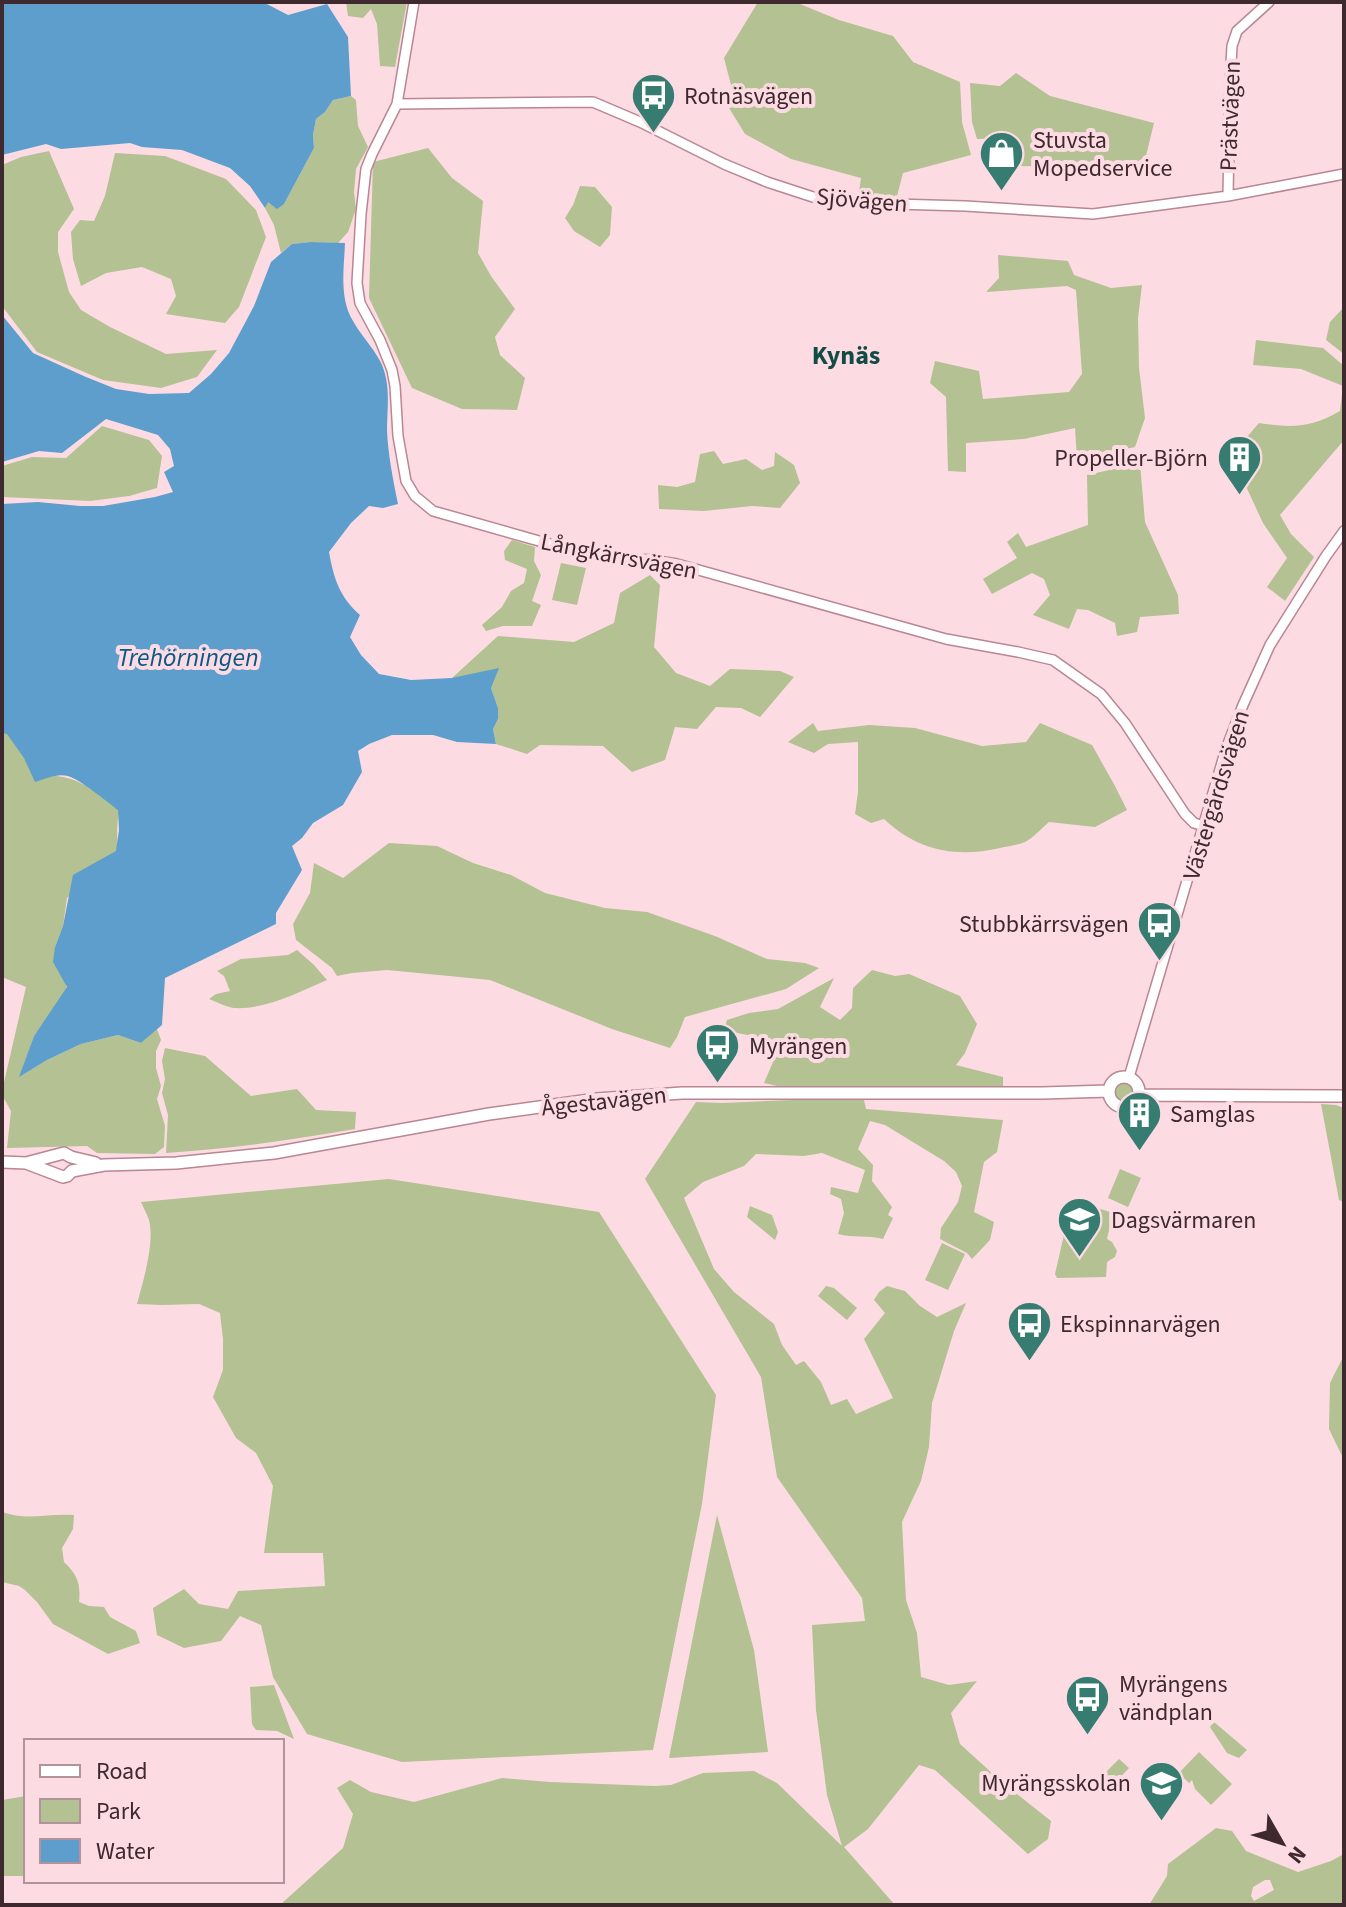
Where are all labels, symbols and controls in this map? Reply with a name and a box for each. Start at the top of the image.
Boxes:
street label: Prästvägen [1211,60,1250,172]
bus stop icon: Rotnäsvägen [629,72,677,135]
place label: Rotnäsvägen [684,79,813,114]
place label: Stuvsta Mopedservice [1033,123,1172,186]
shop icon: Stuvsta Mopedservice [978,130,1026,193]
street label: Sjövägen [815,179,909,222]
district label: Kynäs [812,337,880,374]
building icon: Propeller-Björn [1215,434,1263,497]
place label: Propeller-Björn [1054,441,1208,476]
street label: Långkärrsvägen [538,524,700,589]
water label: Trehörningen [117,639,259,676]
street label: Västergårdsvägen [1174,706,1259,884]
bus stop icon: Stubbkärrsvägen [1136,900,1184,963]
place label: Stubbkärrsvägen [959,907,1129,942]
bus stop icon: Myrängen [694,1022,742,1085]
place label: Myrängen [749,1029,847,1064]
street label: Ågestavägen [540,1078,668,1125]
building icon: Samglas [1115,1090,1163,1153]
place label: Samglas [1170,1097,1255,1132]
school or university icon: Dagsvärmaren [1056,1196,1104,1259]
place label: Dagsvärmaren [1111,1203,1256,1238]
bus stop icon: Ekspinnarvägen [1005,1300,1053,1363]
place label: Ekspinnarvägen [1060,1307,1221,1342]
place label: Myrängens vändplan [1119,1667,1228,1730]
bus stop icon: Myrängens vändplan [1064,1674,1112,1737]
legend [24,1739,284,1883]
text: Road [96,1754,148,1789]
school or university icon: Myrängsskolan [1138,1759,1186,1822]
place label: Myrängsskolan [981,1766,1131,1801]
text: Park [96,1794,141,1829]
north arrow [1242,1803,1322,1883]
text: Water [96,1834,155,1869]
text: N [1280,1839,1314,1871]

